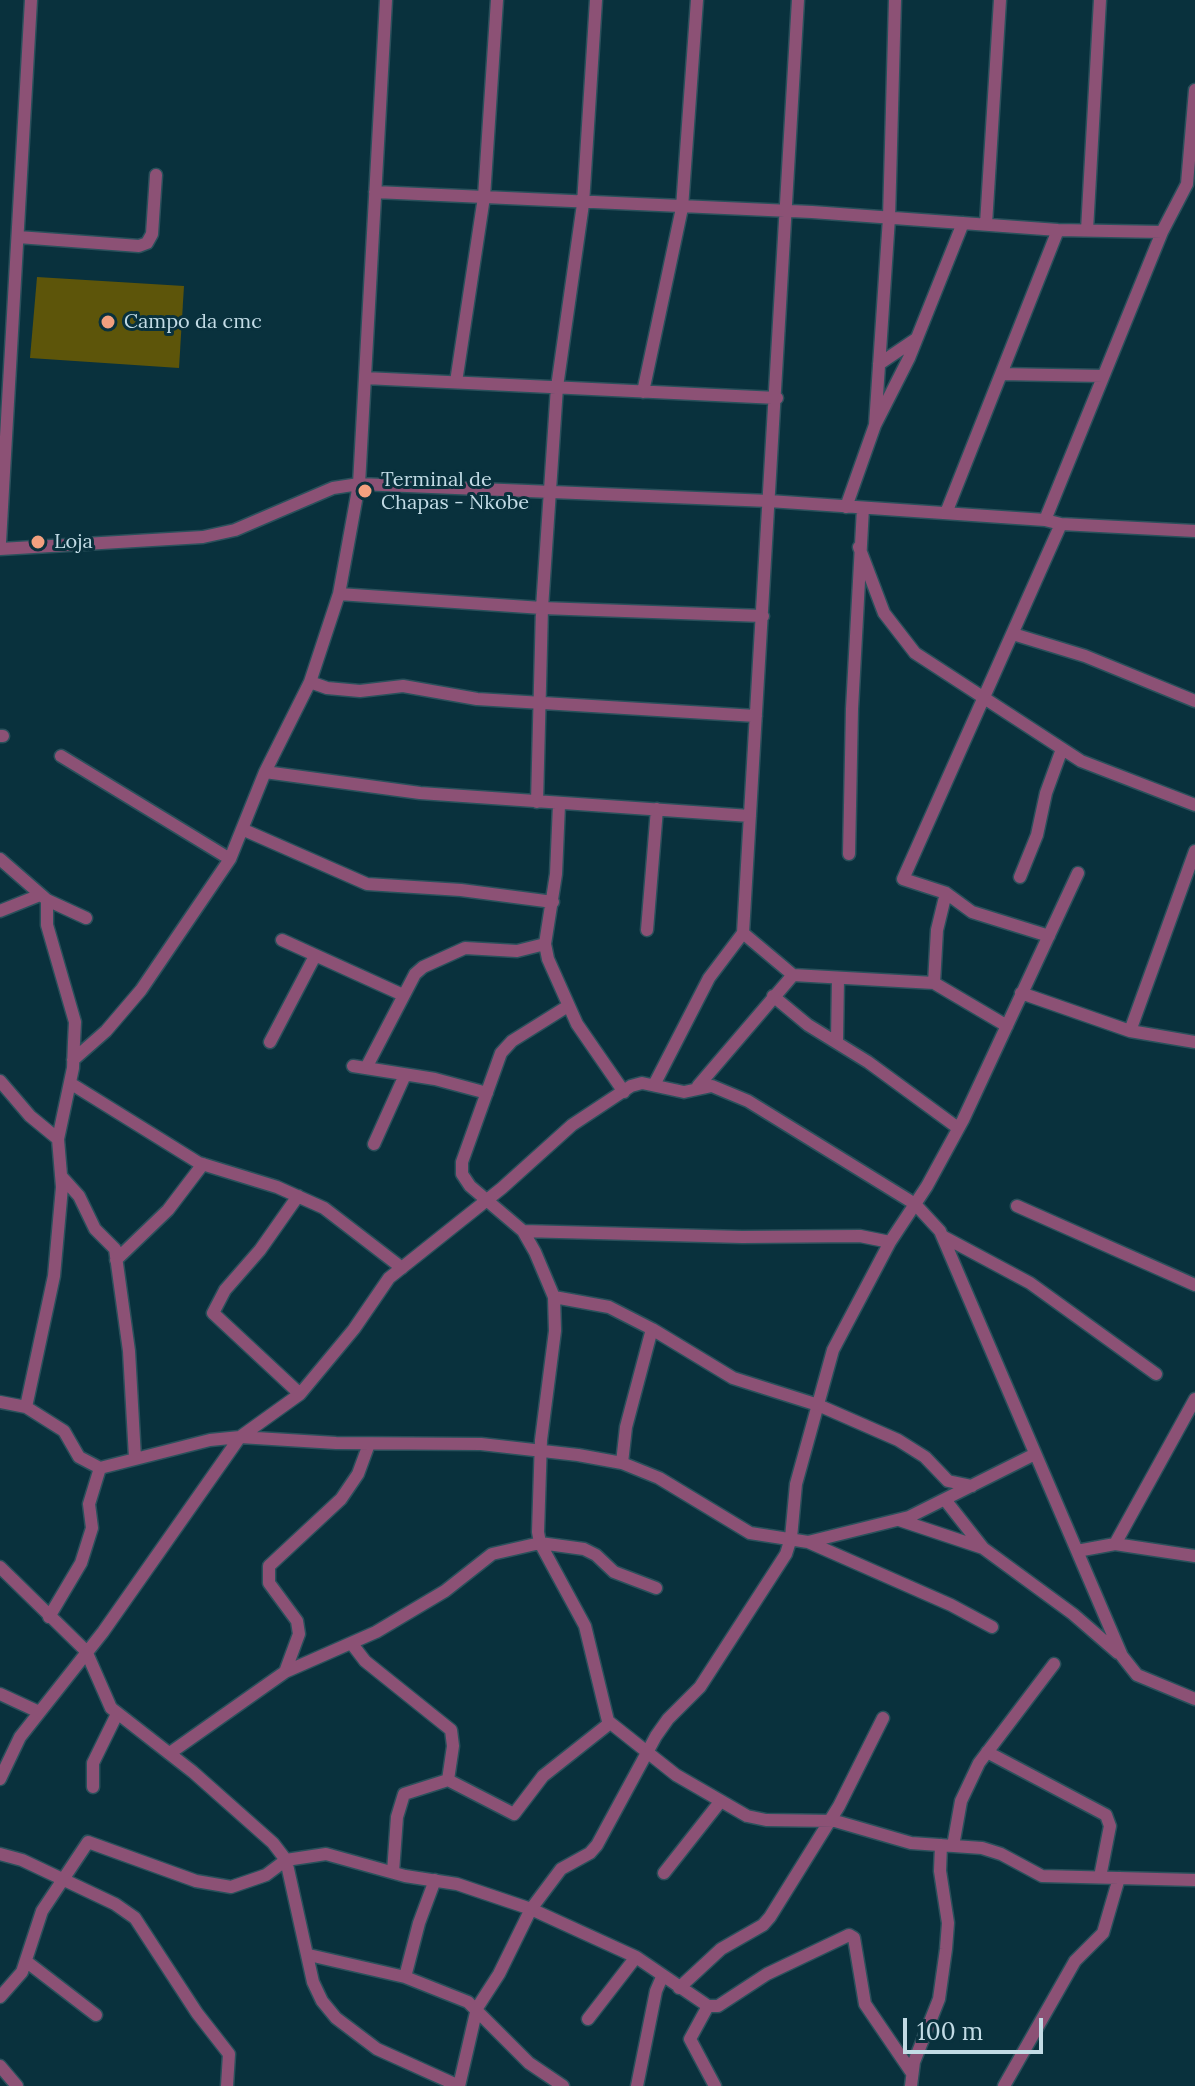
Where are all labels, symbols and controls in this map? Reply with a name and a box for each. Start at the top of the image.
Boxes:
place label: Campo da cmc [124,310,262,334]
marker: Campo da cmc [99,313,117,331]
place label: Terminal de Chapas - Nkobe [381,468,529,515]
marker: Terminal de Chapas - Nkobe [356,482,374,500]
place label: Loja [54,530,93,554]
marker: Loja [29,533,47,551]
scale bar [907,2002,1047,2052]
text: 100 m [917,2016,983,2047]

